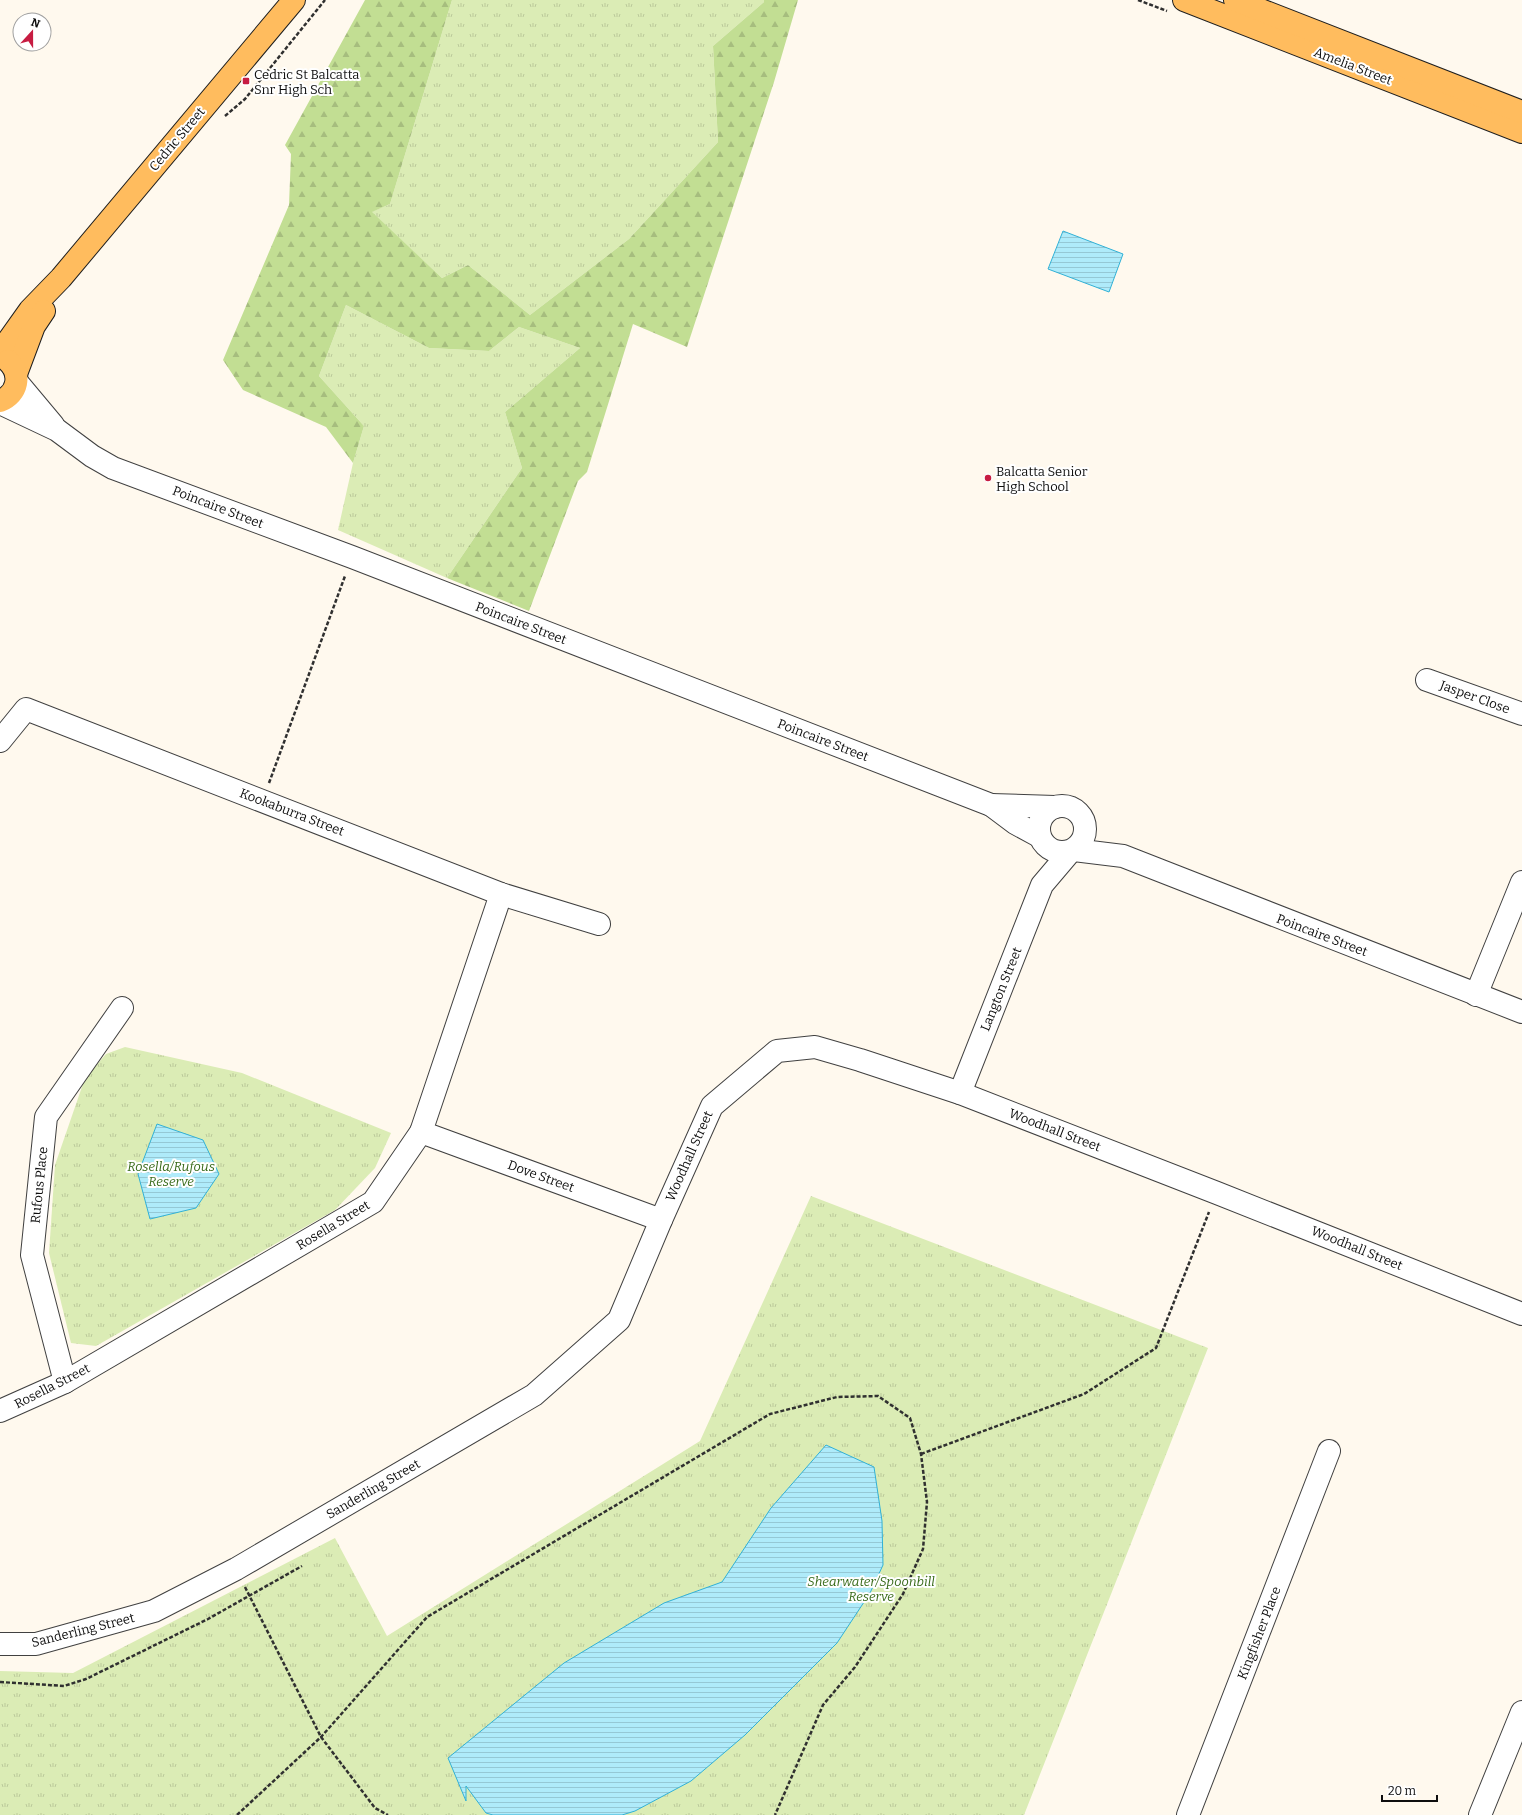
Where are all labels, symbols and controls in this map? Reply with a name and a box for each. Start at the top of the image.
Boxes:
north arrow [12,12,52,52]
text: N [29,16,42,31]
street label: Amelia Street [1312,44,1394,88]
place label: Cedric St Balcatta Snr High Sch [254,67,359,97]
marker: Cedric St Balcatta Snr High Sch [241,76,251,86]
street label: Cedric Street [146,104,208,174]
place label: Balcatta Senior High School [996,464,1088,494]
marker: Balcatta Senior High School [983,473,993,483]
street label: Poincaire Street [170,483,266,531]
street label: Poincaire Street [473,599,569,647]
street label: Jasper Close [1437,677,1512,717]
street label: Poincaire Street [775,716,871,764]
street label: Kookaburra Street [238,785,347,839]
street label: Poincaire Street [1274,911,1370,959]
street label: Langton Street [977,945,1025,1033]
street label: Woodhall Street [1007,1106,1103,1154]
street label: Woodhall Street [662,1108,716,1203]
street label: Rufous Place [28,1146,50,1224]
street label: Dove Street [506,1157,576,1195]
park label: Rosella/Rufous Reserve [127,1159,215,1189]
street label: Rosella Street [294,1197,373,1253]
street label: Woodhall Street [1309,1223,1405,1273]
street label: Rosella Street [12,1360,93,1411]
street label: Sanderling Street [324,1456,423,1522]
park label: Shearwater/Spoonbill Reserve [807,1574,935,1604]
street label: Kingfisher Place [1234,1584,1284,1682]
street label: Sanderling Street [30,1610,136,1650]
scale bar [1382,1777,1437,1803]
text: 20 m [1388,1784,1417,1798]

